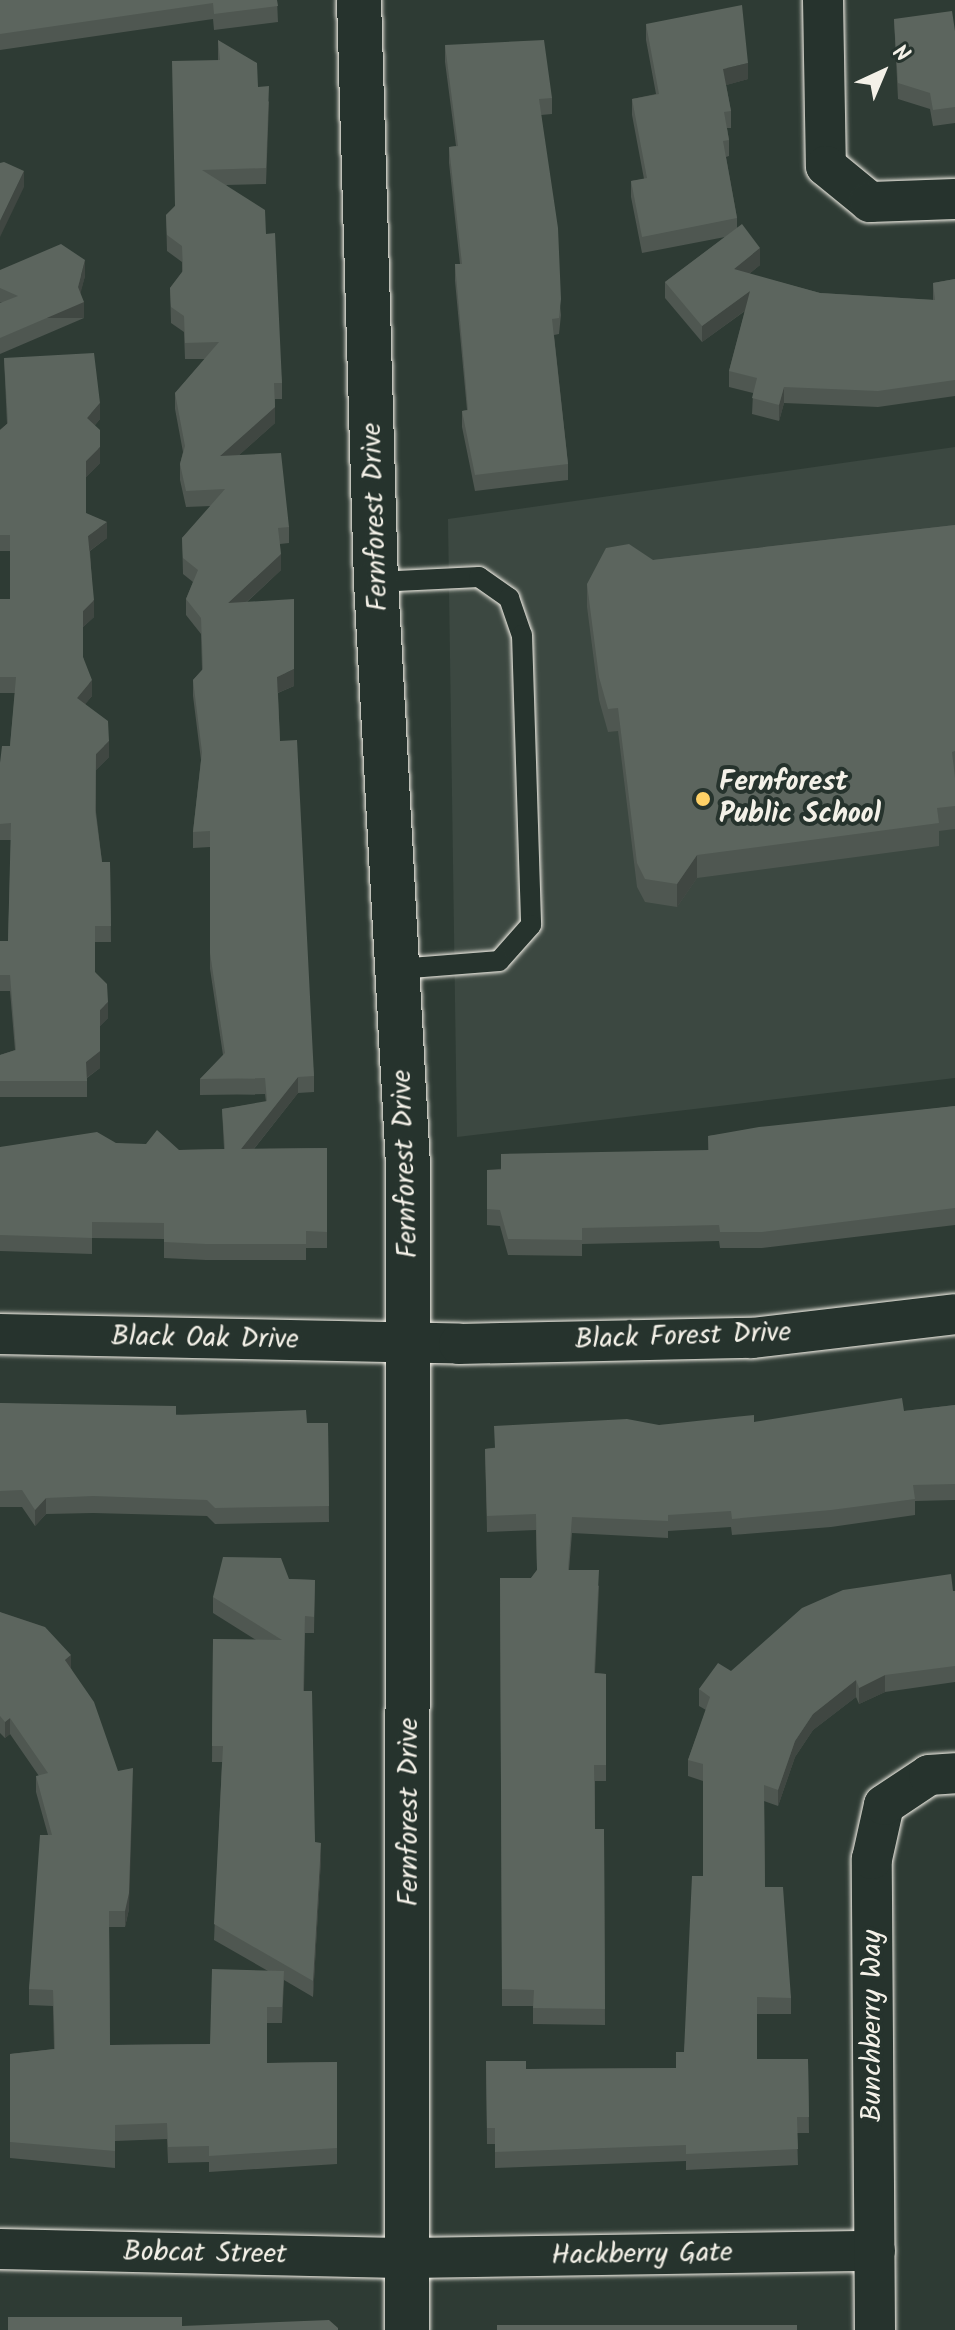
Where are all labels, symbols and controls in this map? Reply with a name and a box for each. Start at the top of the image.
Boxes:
north arrow [843,32,923,112]
text: N [883,37,917,72]
street label: Fernforest Drive [356,422,396,612]
place label: Fernforest Public School [719,766,881,832]
marker: Fernforest Public School [694,790,712,808]
street label: Fernforest Drive [386,1069,426,1259]
street label: Black Forest Drive [574,1316,792,1358]
street label: Black Oak Drive [111,1321,299,1357]
street label: Fernforest Drive [393,1718,427,1906]
street label: Bunchberry Way [856,1930,890,2122]
street label: Bobcat Street [123,2236,287,2272]
street label: Hackberry Gate [551,2237,733,2273]

